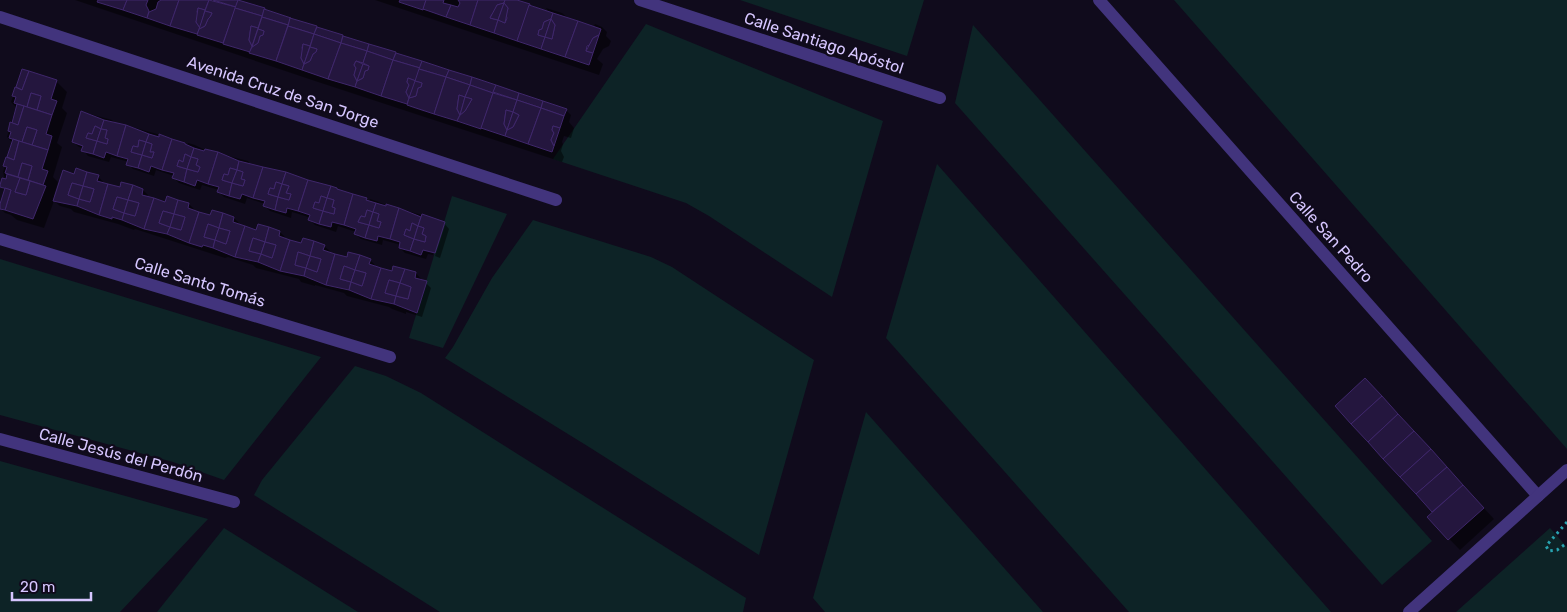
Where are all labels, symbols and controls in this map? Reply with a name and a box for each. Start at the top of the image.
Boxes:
street label: Calle Santiago Apóstol [742,8,906,78]
street label: Avenida Cruz de San Jorge [185,52,381,132]
street label: Calle San Pedro [1285,187,1377,287]
street label: Calle Santo Tomás [132,253,268,311]
street label: Calle Jesús del Perdón [37,424,205,486]
scale bar [12,570,91,602]
text: 20 m [20,578,55,596]

